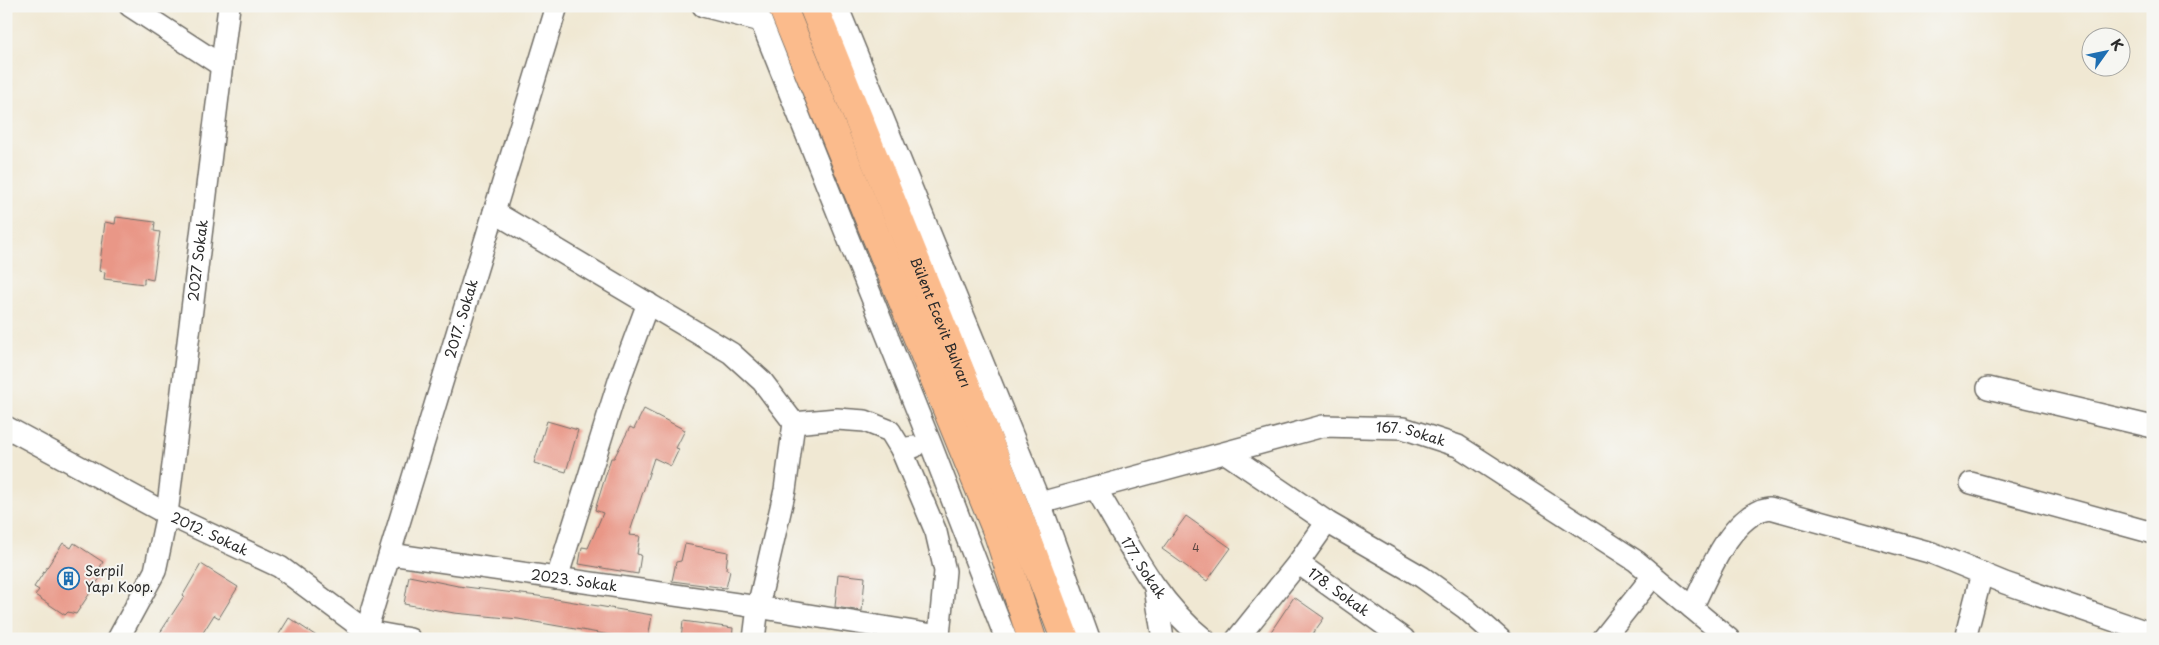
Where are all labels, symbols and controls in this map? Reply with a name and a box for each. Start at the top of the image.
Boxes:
north arrow [2082,28,2132,78]
text: K [2106,35,2129,55]
street label: 2027 Sokak [182,218,213,303]
street label: Bülent Ecevit Bulvarı [905,254,977,391]
street label: 2017. Sokak [439,276,483,361]
street label: 167. Sokak [1376,416,1449,451]
street label: 2012. Sokak [168,506,252,561]
street label: 177. Sokak [1116,533,1172,603]
house number: 4 [1192,539,1200,556]
place label: Serpil Yapı Koop. [85,560,154,597]
street label: 178. Sokak [1304,562,1374,621]
street label: 2023. Sokak [530,563,619,597]
building icon: Serpil Yapı Koop. [57,567,81,591]

